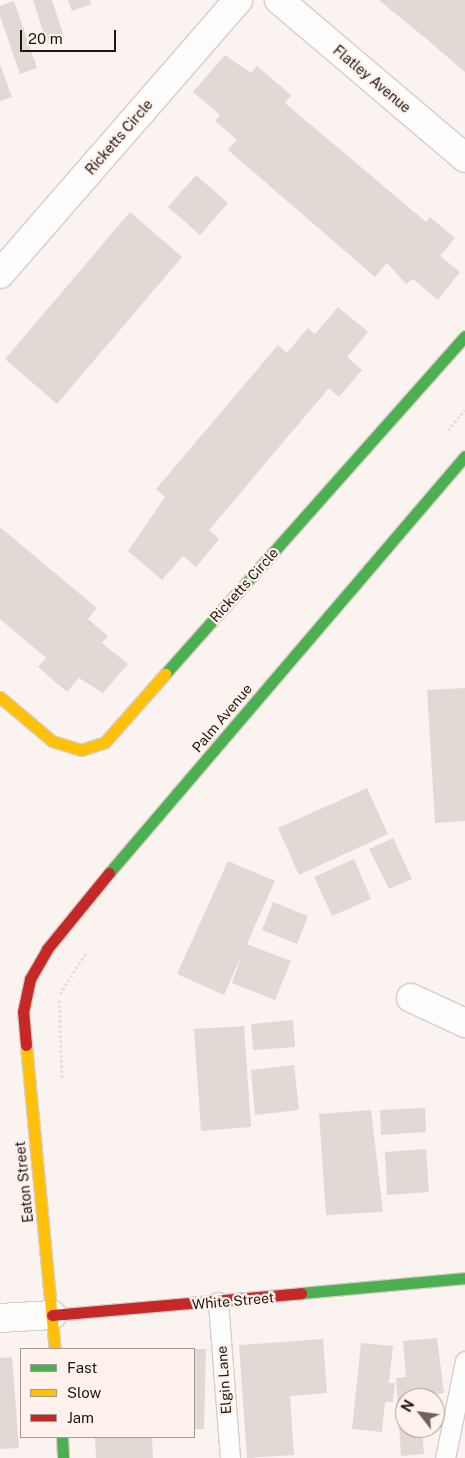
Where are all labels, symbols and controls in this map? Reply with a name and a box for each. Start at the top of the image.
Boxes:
scale bar [22,20,119,52]
text: 20 m [28,30,63,47]
street label: Flatley Avenue [330,42,414,116]
street label: Ricketts Circle [82,96,156,178]
street label: Ricketts Circle [206,544,282,626]
street label: Palm Avenue [188,680,256,756]
street label: Eaton Street [11,1141,37,1223]
street label: White Street [191,1289,275,1313]
street label: Elgin Lane [213,1345,235,1415]
legend [20,1348,195,1438]
text: Fast [67,1359,97,1376]
text: Slow [67,1384,101,1401]
north arrow [395,1388,445,1438]
text: N [398,1397,418,1415]
text: Jam [67,1409,94,1426]

